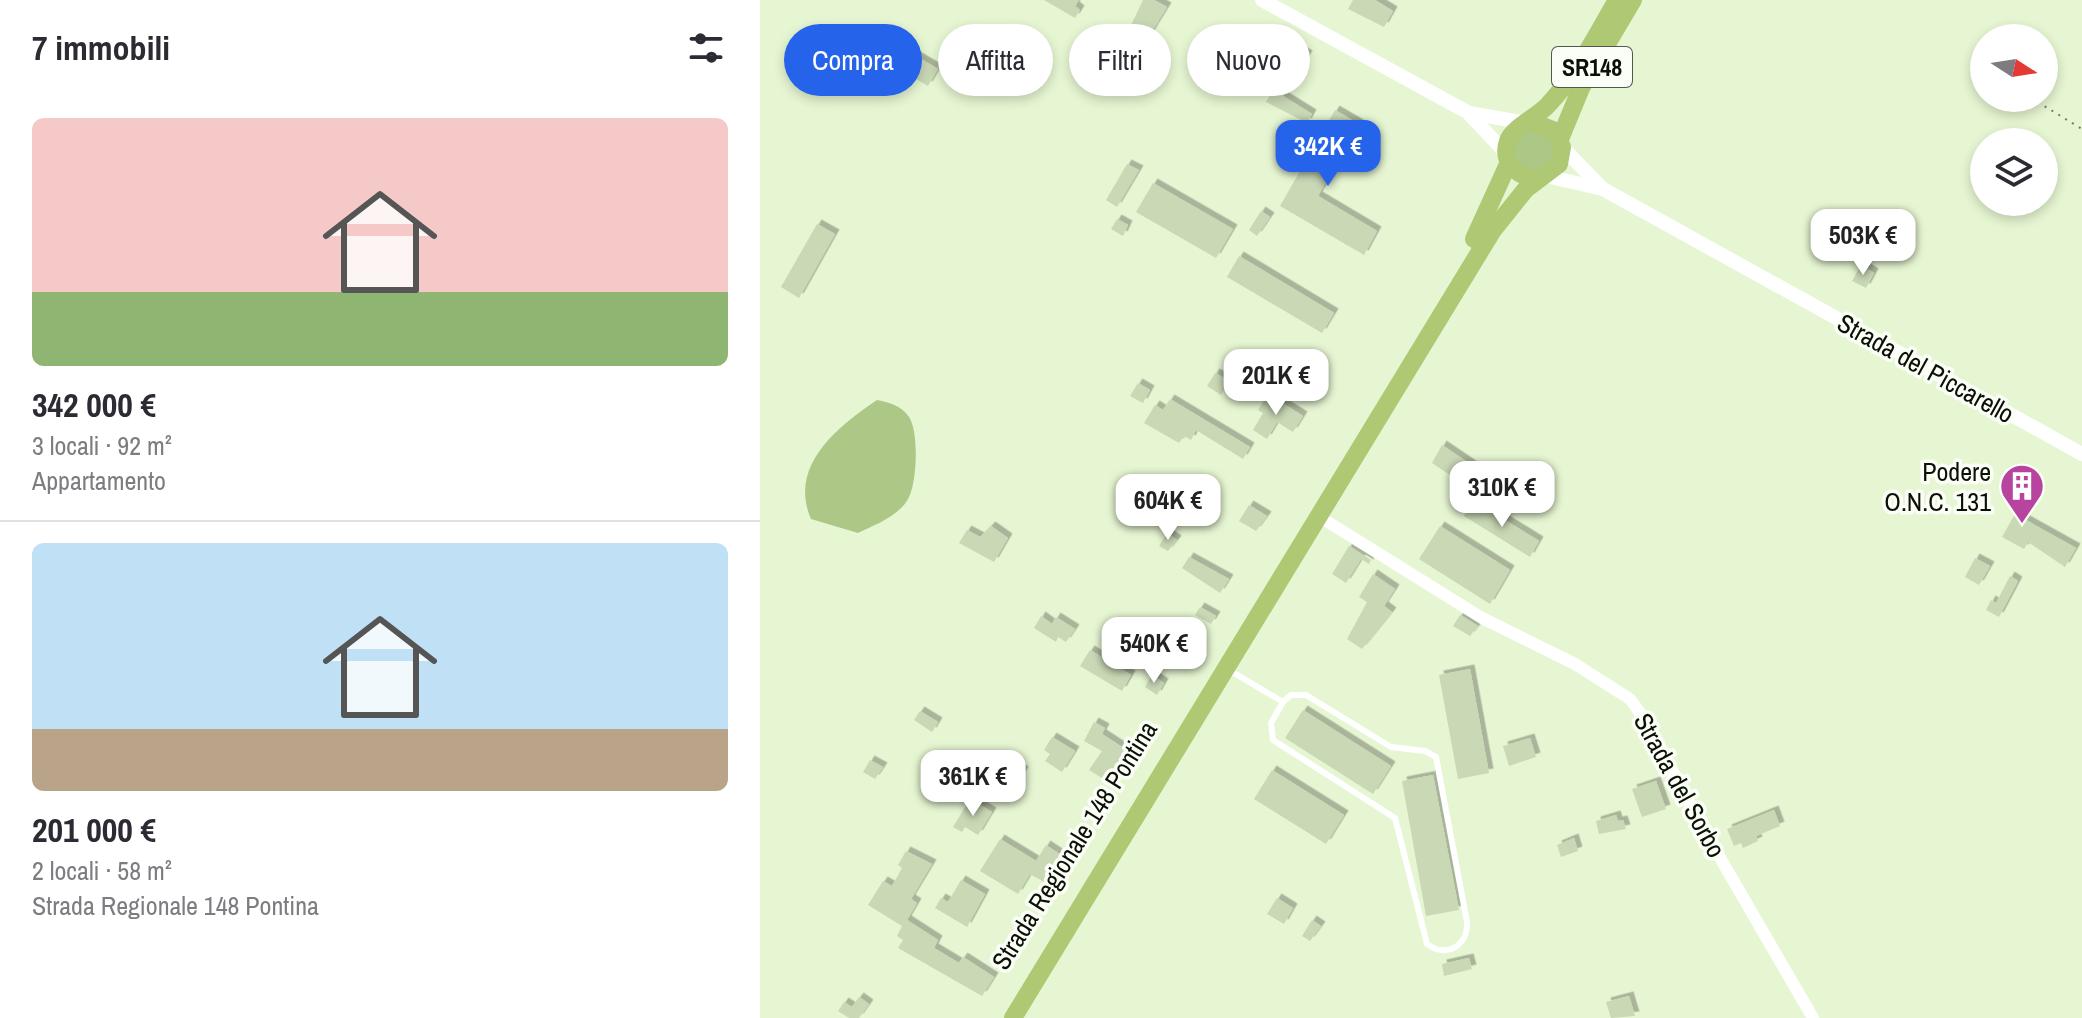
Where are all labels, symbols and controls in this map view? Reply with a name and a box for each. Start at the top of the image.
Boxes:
chip: Compra [784,24,922,96]
chip: Affitta [938,24,1053,96]
chip: Filtri [1069,24,1171,96]
chip: Nuovo [1187,24,1310,96]
north arrow [1970,24,2058,112]
map controls [1970,24,2058,216]
text: 7 immobili [32,25,170,71]
icon: filters [684,26,728,70]
road number: SR148 [1552,47,1632,87]
pin: 342K € [1263,120,1393,188]
text: 342K € [1294,128,1362,163]
button: layers [1970,128,2058,216]
icon: home [308,170,452,314]
pin: 503K € [1798,209,1928,277]
text: 503K € [1829,217,1897,252]
street label: Strada del Piccarello [1831,305,2021,431]
pin: 201K € [1211,349,1341,417]
text: 201K € [1242,357,1310,392]
text: 342 000 € [32,382,156,428]
text: 3 locali · 92 m² [32,428,172,463]
place label: Podere O.N.C. 131 [1884,454,1991,519]
pin: 310K € [1437,461,1567,529]
building icon: Podere O.N.C. 131 [1998,462,2046,525]
text: Appartamento [32,463,166,498]
text: 310K € [1468,469,1536,504]
pin: 604K € [1103,474,1233,542]
text: 604K € [1134,482,1202,517]
icon: home [308,595,452,739]
pin: 540K € [1089,617,1219,685]
text: 540K € [1120,625,1188,660]
street label: Strada del Sorbo [1626,707,1734,863]
street label: Strada Regionale 148 Pontina [983,714,1165,976]
pin: 361K € [908,750,1038,818]
text: 361K € [939,758,1007,793]
text: 201 000 € [32,807,156,853]
text: 2 locali · 58 m² [32,853,172,888]
text: Strada Regionale 148 Pontina [32,888,319,923]

